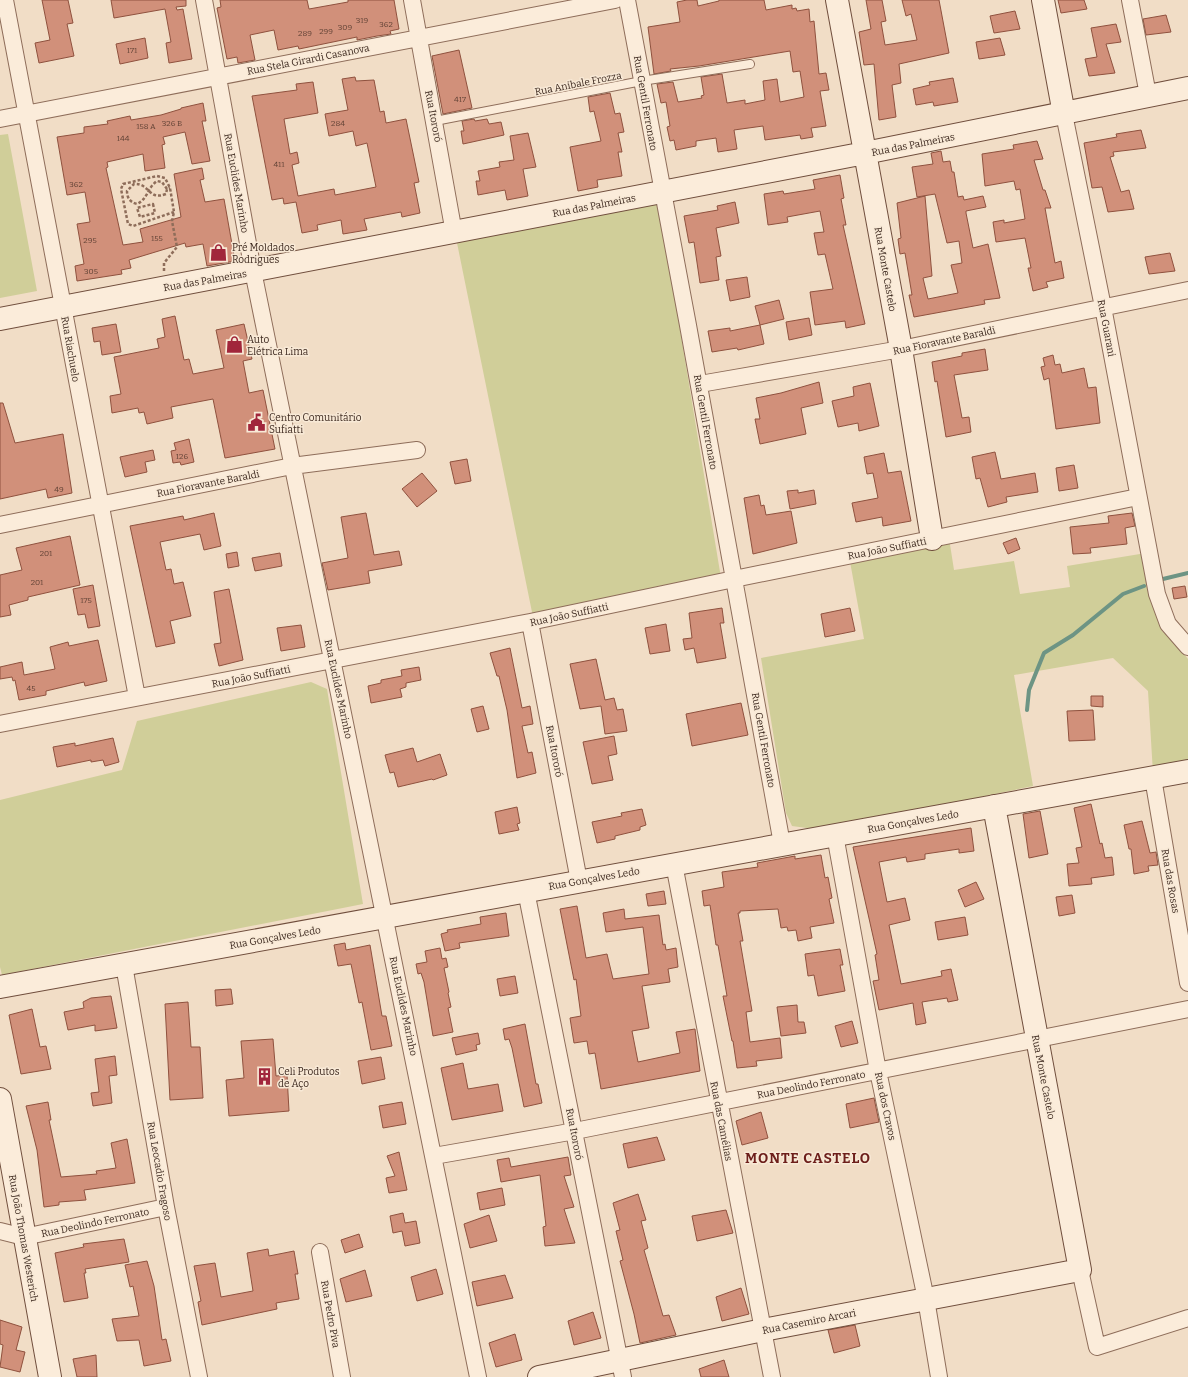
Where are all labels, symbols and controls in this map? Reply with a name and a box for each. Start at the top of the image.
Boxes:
house number: 319 [356,16,369,25]
house number: 362 [379,20,393,29]
house number: 309 [338,23,352,32]
house number: 299 [319,27,333,36]
house number: 289 [298,29,312,38]
street label: Rua Stela Girardi Casanova [246,42,371,78]
house number: 171 [127,46,138,55]
street label: Rua Gentil Ferronato [631,55,659,152]
street label: Rua Anibale Frozza [534,70,623,98]
street label: Rua Itororó [422,89,444,143]
house number: 417 [454,95,466,104]
house number: 326 B [162,119,182,128]
house number: 284 [331,119,345,128]
house number: 158 A [136,122,156,131]
street label: Rua das Palmeiras [871,131,956,159]
street label: Rua Euclides Marinho [221,132,251,234]
house number: 144 [117,134,130,143]
house number: 411 [273,160,285,169]
house number: 362 [69,180,83,189]
street label: Rua das Palmeiras [552,192,637,220]
street label: Rua Monte Castelo [872,226,898,313]
house number: 155 [151,234,163,243]
house number: 295 [83,236,97,245]
place label: Pré Moldados Rodrigues [232,242,295,266]
shop icon: Pré Moldados Rodrigues [209,243,229,263]
house number: 305 [84,267,98,276]
street label: Rua das Palmeiras [163,268,248,294]
street label: Rua Guarani [1095,299,1117,358]
street label: Rua Riachuelo [58,315,82,383]
street label: Rua Fioravante Baraldi [892,324,997,358]
place label: Auto Elétrica Lima [247,334,309,358]
shop icon: Auto Elétrica Lima [224,335,244,355]
street label: Rua Gentil Ferronato [691,374,719,471]
place label: Centro Comunitário Sufiatti [269,412,362,436]
public building icon: Centro Comunitário Sufiatti [246,413,266,433]
house number: 126 [176,452,188,461]
street label: Rua Fioravante Baraldi [156,468,261,500]
house number: 49 [54,485,64,494]
street label: Rua João Suffiatti [847,535,928,563]
house number: 201 [40,549,53,558]
house number: 201 [31,578,44,587]
house number: 175 [80,596,92,605]
street label: Rua João Suffiatti [529,601,610,629]
street label: Rua Euclides Marinho [322,639,354,740]
street label: Rua João Suffiatti [211,663,292,691]
house number: 45 [27,684,35,693]
street label: Rua Gentil Ferronato [749,692,777,789]
street label: Rua Itororó [543,724,565,778]
street label: Rua Gonçalves Ledo [867,808,960,836]
street label: Rua das Rosas [1158,848,1182,915]
street label: Rua Gonçalves Ledo [548,865,641,893]
street label: Rua Gonçalves Ledo [229,924,322,952]
street label: Rua Euclides Marinho [387,956,419,1057]
street label: Rua Monte Castelo [1029,1034,1057,1121]
place label: Celi Produtos de Aço [278,1066,340,1090]
building icon: Celi Produtos de Aço [255,1067,275,1087]
street label: Rua Deolindo Ferronato [756,1069,867,1101]
street label: Rua dos Cravos [872,1071,898,1142]
street label: Rua das Camélias [707,1080,735,1162]
street label: Rua Itororó [563,1107,585,1161]
street label: Rua Leocadio Fragoso [144,1121,174,1222]
district label: MONTE CASTELO [745,1150,871,1167]
street label: Rua João Thomas Westerich [6,1174,40,1303]
street label: Rua Deolindo Ferronato [40,1206,151,1240]
street label: Rua Pedro Piva [318,1279,342,1349]
street label: Rua Casemiro Arcari [761,1307,857,1337]

